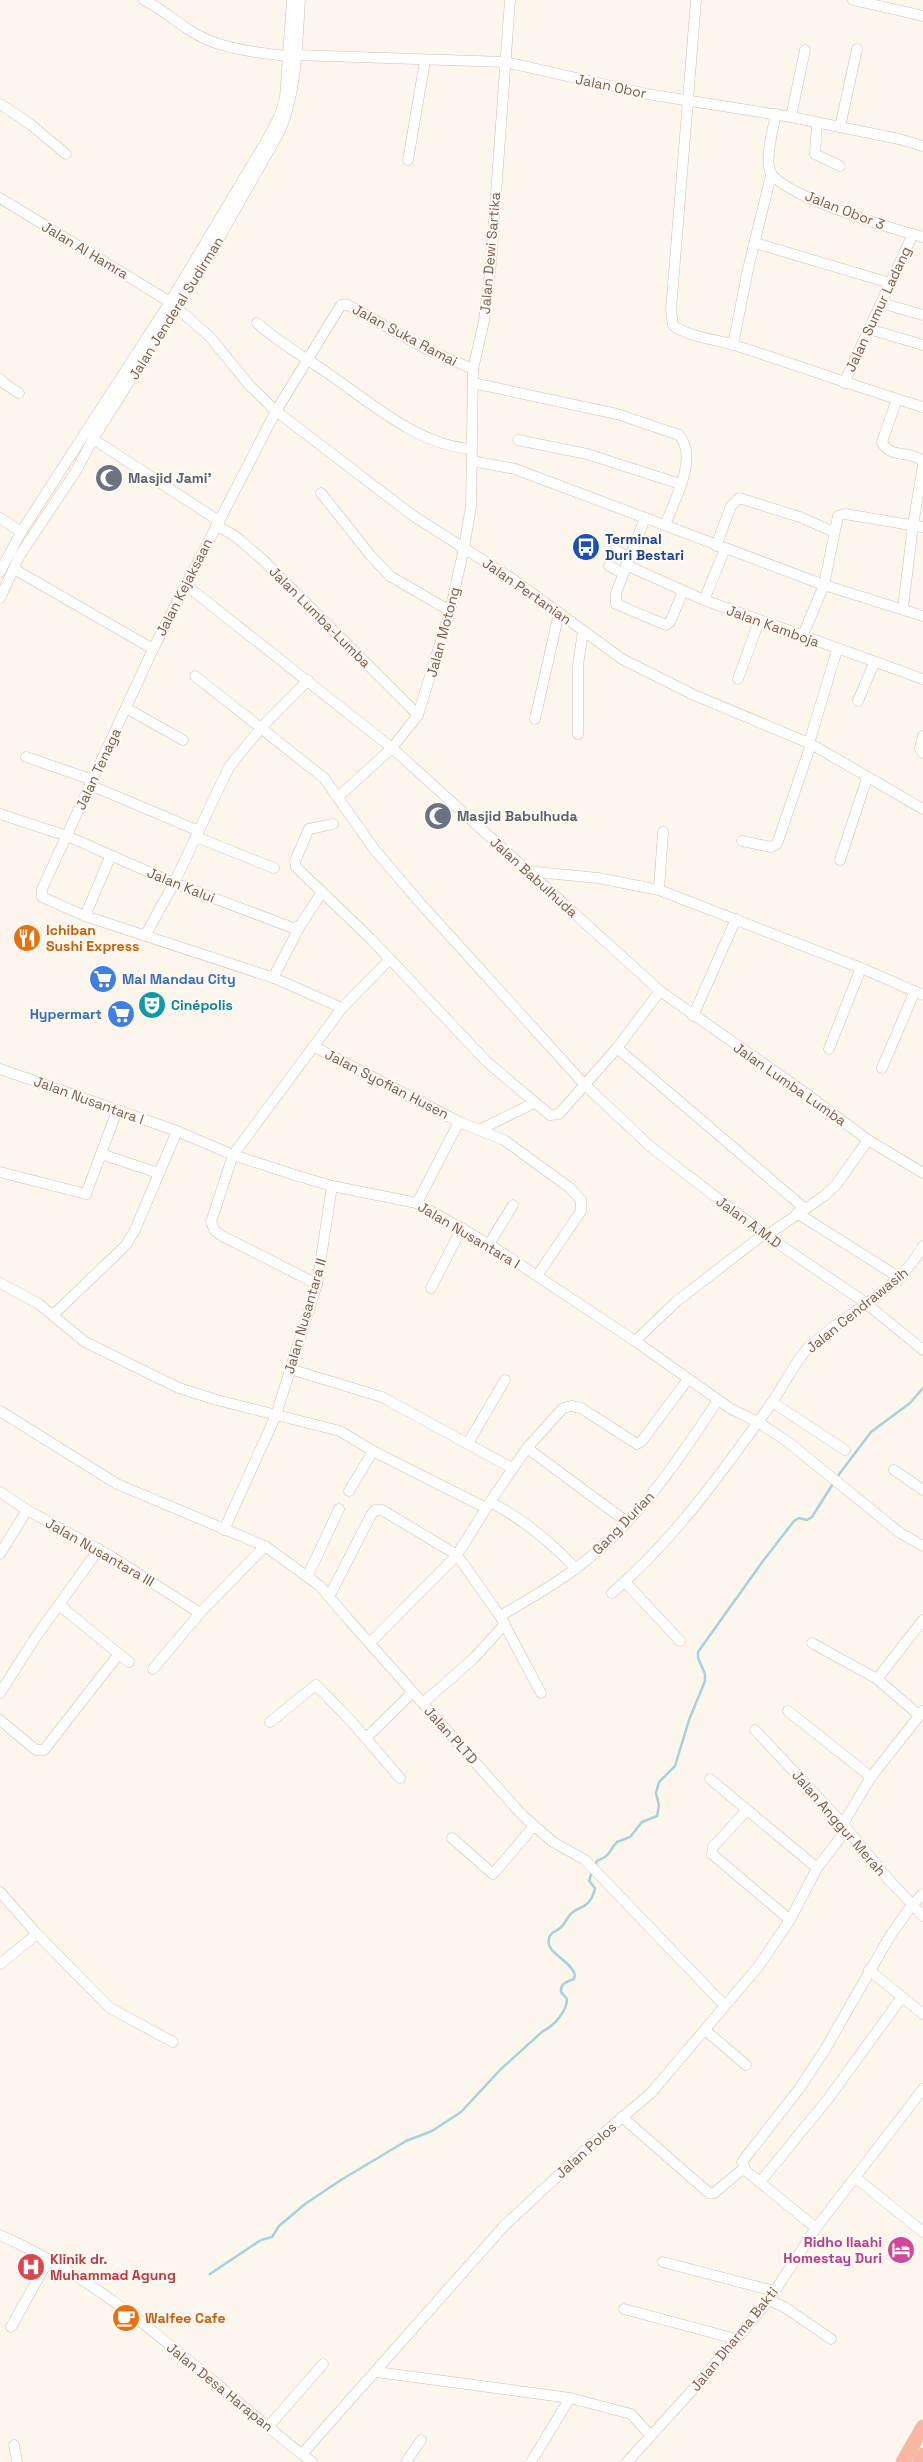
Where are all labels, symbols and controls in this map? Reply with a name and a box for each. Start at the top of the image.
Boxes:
street label: Jalan Obor [574,70,648,102]
street label: Jalan Obor 3 [803,187,887,233]
street label: Jalan Dewi Sartika [476,191,504,315]
street label: Jalan Al Hamra [38,217,132,283]
street label: Jalan Jenderal Sudirman [125,233,227,383]
street label: Jalan Sumur Ladang [841,243,915,375]
street label: Jalan Suka Ramai [349,300,461,370]
mosque icon: Masjid Jami' [94,463,124,493]
place label: Masjid Jami' [128,469,212,487]
place label: Terminal Duri Bestari [605,530,684,564]
bus stop icon: Terminal Duri Bestari [571,532,601,562]
street label: Jalan Kejaksaan [152,535,216,639]
street label: Jalan Pertanian [479,554,575,628]
street label: Jalan Lumba-Lumba [265,562,375,672]
street label: Jalan Motong [422,585,464,679]
street label: Jalan Kamboja [724,601,822,651]
street label: Jalan Tenaga [71,725,125,813]
mosque icon: Masjid Babulhuda [423,801,453,831]
place label: Masjid Babulhuda [457,807,578,825]
street label: Jalan Babulhuda [486,833,582,921]
street label: Jalan Kalui [144,863,218,907]
place label: Ichiban Sushi Express [46,921,139,955]
restaurant icon: Ichiban Sushi Express [12,923,42,953]
supermarket icon: Mal Mandau City [88,964,118,994]
place label: Mal Mandau City [122,970,236,988]
theatre icon: Cinépolis [137,990,167,1020]
place label: Cinépolis [171,996,233,1014]
supermarket icon: Hypermart [106,999,136,1029]
place label: Hypermart [30,1005,102,1023]
street label: Jalan Lumba Lumba [730,1038,850,1130]
street label: Jalan Syofian Husen [322,1045,452,1123]
street label: Jalan Nusantara I [31,1072,147,1128]
street label: Jalan A.M.D [713,1192,785,1252]
street label: Jalan Nusantara I [415,1197,523,1273]
street label: Jalan Nusantara II [280,1256,330,1376]
street label: Jalan Cendrawasih [802,1263,912,1357]
street label: Gang Durian [588,1487,658,1559]
street label: Jalan Nusantara III [42,1514,158,1590]
street label: Jalan PLTD [420,1702,482,1768]
street label: Jalan Anggur Merah [788,1766,890,1880]
street label: Jalan Polos [552,2118,620,2182]
place label: Ridho Ilaahi Homestay Duri [783,2233,882,2267]
hotel icon: Ridho Ilaahi Homestay Duri [886,2235,916,2265]
place label: Klinik dr. Muhammad Agung [50,2250,176,2284]
hospital icon: Klinik dr. Muhammad Agung [16,2252,46,2282]
street label: Jalan Dharma Bakti [686,2283,782,2395]
cafe icon: Walfee Cafe [111,2303,141,2333]
place label: Walfee Cafe [145,2309,225,2327]
street label: Jalan Desa Harapan [163,2338,277,2436]

